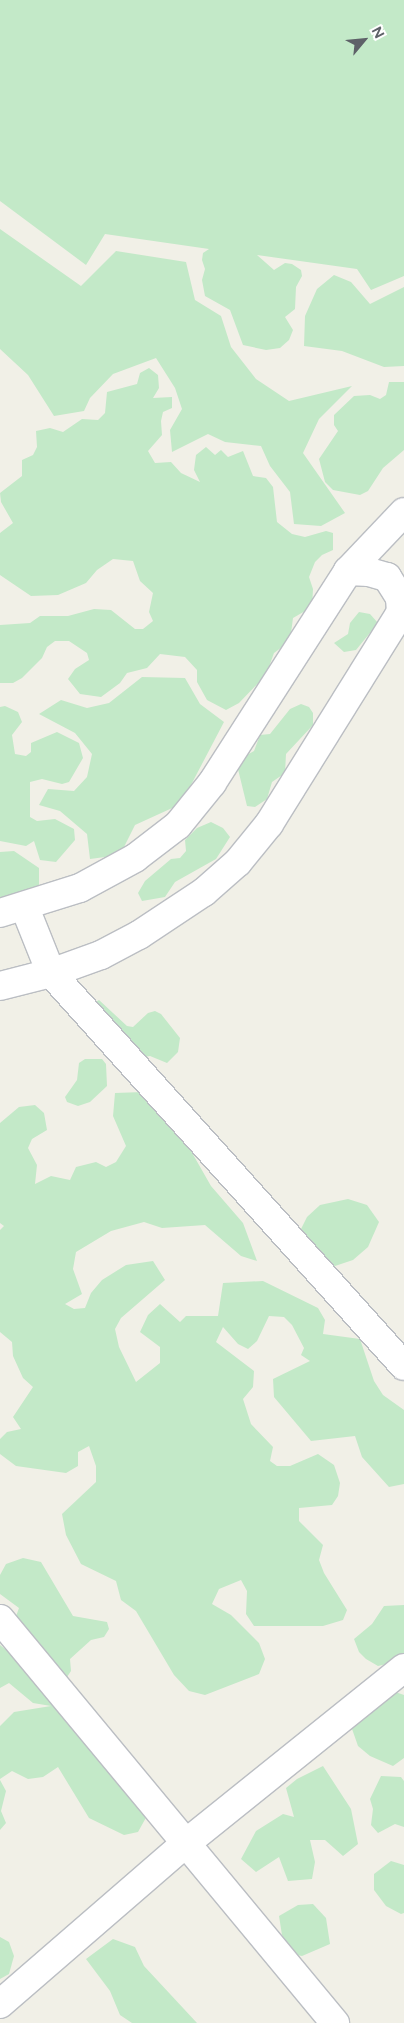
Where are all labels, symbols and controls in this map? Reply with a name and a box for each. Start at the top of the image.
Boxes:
north arrow [339,15,389,65]
text: N [368,24,388,41]

